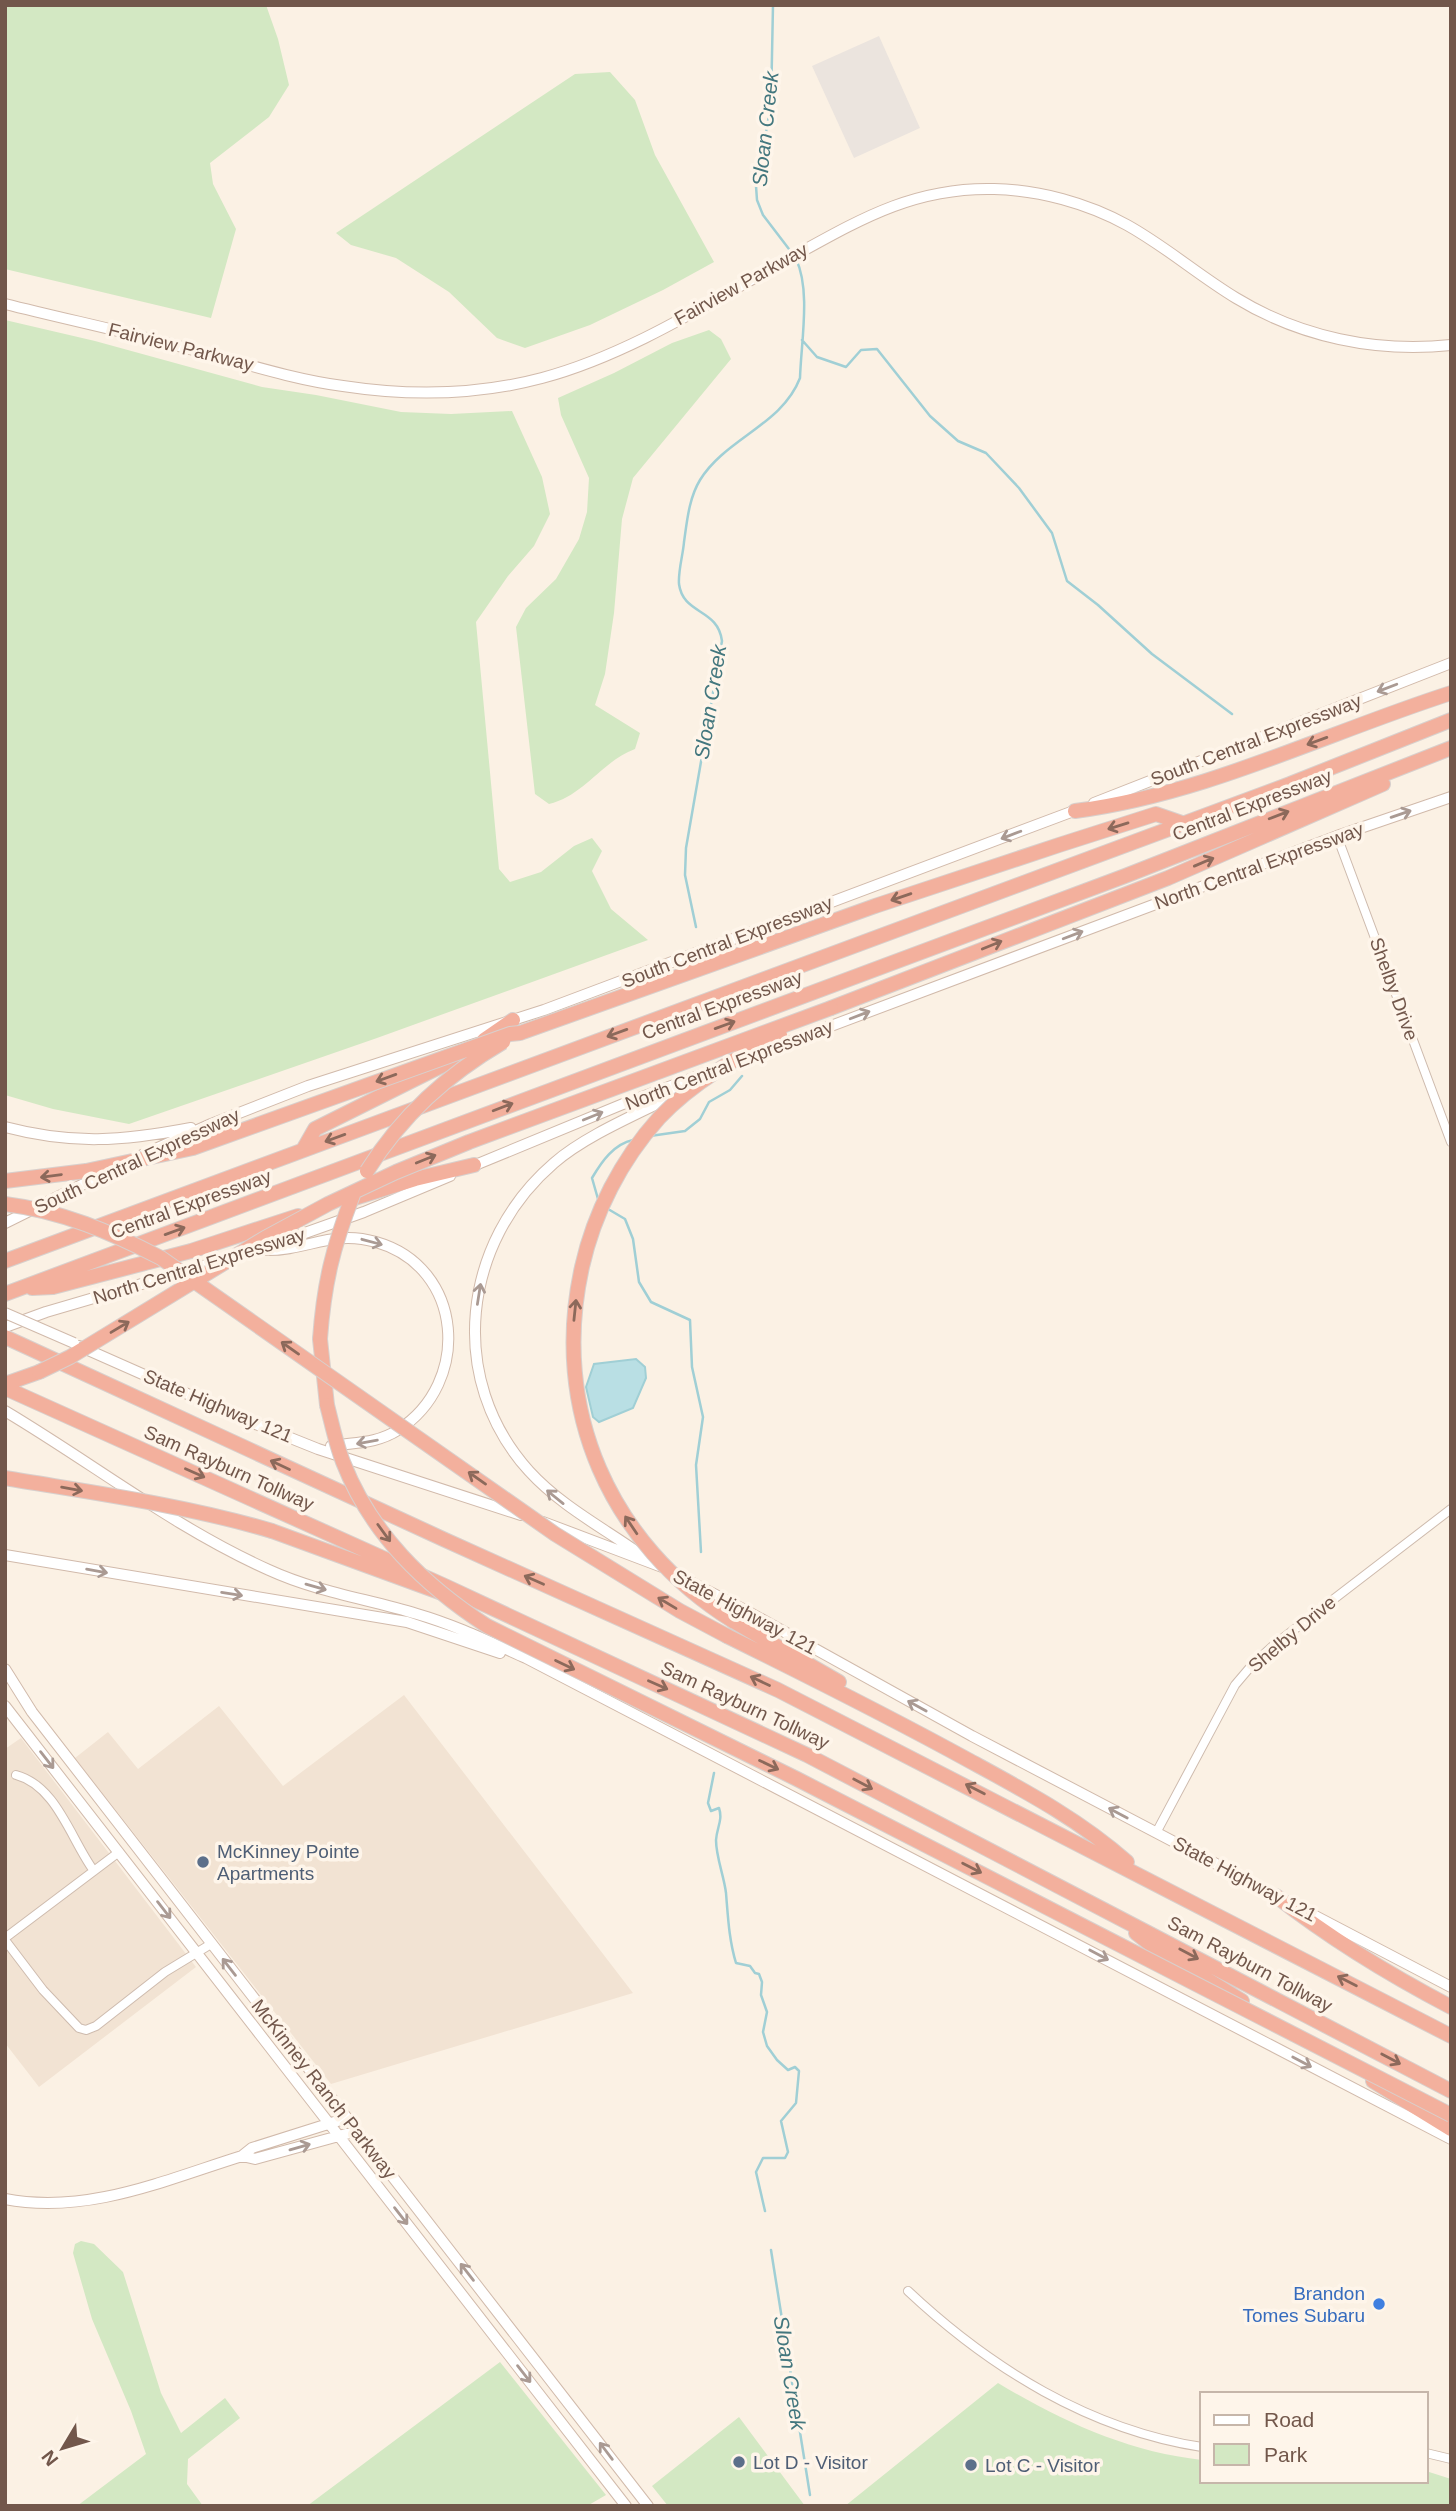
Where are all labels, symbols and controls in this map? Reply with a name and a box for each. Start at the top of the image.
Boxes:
water label: Sloan Creek [748,69,783,188]
street label: Fairview Parkway [671,238,812,329]
street label: Fairview Parkway [106,319,256,375]
water label: Sloan Creek [690,642,731,761]
one-way arrow [1377,683,1399,696]
street label: South Central Expressway [1148,690,1365,790]
one-way arrow [1307,736,1329,748]
street label: Central Expressway [1169,765,1335,845]
one-way arrow [1390,807,1412,820]
one-way arrow [1268,808,1290,821]
street label: North Central Expressway [1152,818,1367,914]
one-way arrow [1107,821,1129,834]
one-way arrow [1001,829,1023,842]
one-way arrow [1193,855,1215,868]
street label: South Central Expressway [619,892,836,992]
one-way arrow [891,892,913,904]
one-way arrow [1061,928,1083,940]
street label: Shelby Drive [1366,935,1422,1043]
one-way arrow [981,937,1003,950]
street label: Central Expressway [639,966,805,1044]
one-way arrow [848,1008,870,1021]
street label: North Central Expressway [622,1015,836,1114]
one-way arrow [713,1018,735,1030]
one-way arrow [607,1028,629,1041]
one-way arrow [375,1073,397,1085]
one-way arrow [492,1100,514,1113]
street label: South Central Expressway [31,1103,243,1219]
one-way arrow [582,1109,604,1122]
one-way arrow [325,1133,347,1146]
one-way arrow [415,1152,436,1165]
street label: Central Expressway [108,1164,274,1244]
one-way arrow [40,1169,63,1182]
one-way arrow [164,1223,186,1236]
street label: North Central Expressway [90,1224,308,1308]
one-way arrow [361,1236,383,1249]
one-way arrow [473,1284,486,1306]
one-way arrow [569,1299,582,1322]
one-way arrow [109,1320,129,1334]
one-way arrow [281,1341,300,1355]
street label: State Highway 121 [140,1365,296,1447]
street label: Sam Rayburn Tollway [141,1421,317,1515]
one-way arrow [356,1435,379,1449]
one-way arrow [270,1457,291,1471]
one-way arrow [183,1467,205,1480]
one-way arrow [468,1471,487,1485]
one-way arrow [61,1483,83,1497]
one-way arrow [547,1489,565,1505]
one-way arrow [624,1516,638,1535]
one-way arrow [376,1523,391,1542]
one-way arrow [85,1565,108,1578]
street label: State Highway 121 [670,1565,820,1659]
one-way arrow [524,1573,545,1586]
one-way arrow [305,1582,327,1595]
one-way arrow [220,1588,243,1601]
street label: Shelby Drive [1244,1591,1340,1677]
one-way arrow [657,1596,677,1610]
street label: Sam Rayburn Tollway [657,1657,833,1753]
one-way arrow [554,1658,575,1672]
one-way arrow [750,1674,771,1687]
one-way arrow [647,1679,668,1692]
one-way arrow [907,1699,928,1712]
one-way arrow [39,1750,54,1769]
one-way arrow [758,1759,779,1773]
one-way arrow [852,1777,872,1791]
one-way arrow [965,1782,986,1796]
one-way arrow [1108,1805,1129,1819]
street label: State Highway 121 [1170,1832,1320,1926]
place label: McKinney Pointe Apartments [217,1841,360,1884]
marker: McKinney Pointe Apartments [195,1854,211,1870]
one-way arrow [961,1862,982,1876]
one-way arrow [157,1901,172,1919]
street label: Sam Rayburn Tollway [1164,1912,1336,2017]
one-way arrow [1178,1947,1199,1961]
one-way arrow [1088,1949,1109,1963]
one-way arrow [221,1958,237,1976]
one-way arrow [1337,1974,1358,1988]
street label: McKinney Ranch Parkway [247,1995,401,2183]
one-way arrow [1380,2053,1401,2067]
one-way arrow [1291,2055,1312,2069]
one-way arrow [289,2139,311,2152]
one-way arrow [394,2206,409,2225]
one-way arrow [460,2263,475,2281]
place label: Brandon Tomes Subaru [1242,2283,1365,2326]
marker: Brandon Tomes Subaru [1371,2296,1387,2312]
water label: Sloan Creek [770,2314,811,2433]
one-way arrow [517,2364,532,2383]
legend [1200,2392,1428,2483]
text: Road [1264,2408,1314,2431]
north arrow [28,2413,98,2483]
one-way arrow [599,2443,614,2461]
text: Park [1264,2443,1308,2466]
text: N [37,2446,62,2470]
place label: Lot D - Visitor [753,2452,868,2473]
marker: Lot D - Visitor [731,2454,747,2470]
place label: Lot C - Visitor [985,2455,1100,2476]
marker: Lot C - Visitor [963,2457,979,2473]

